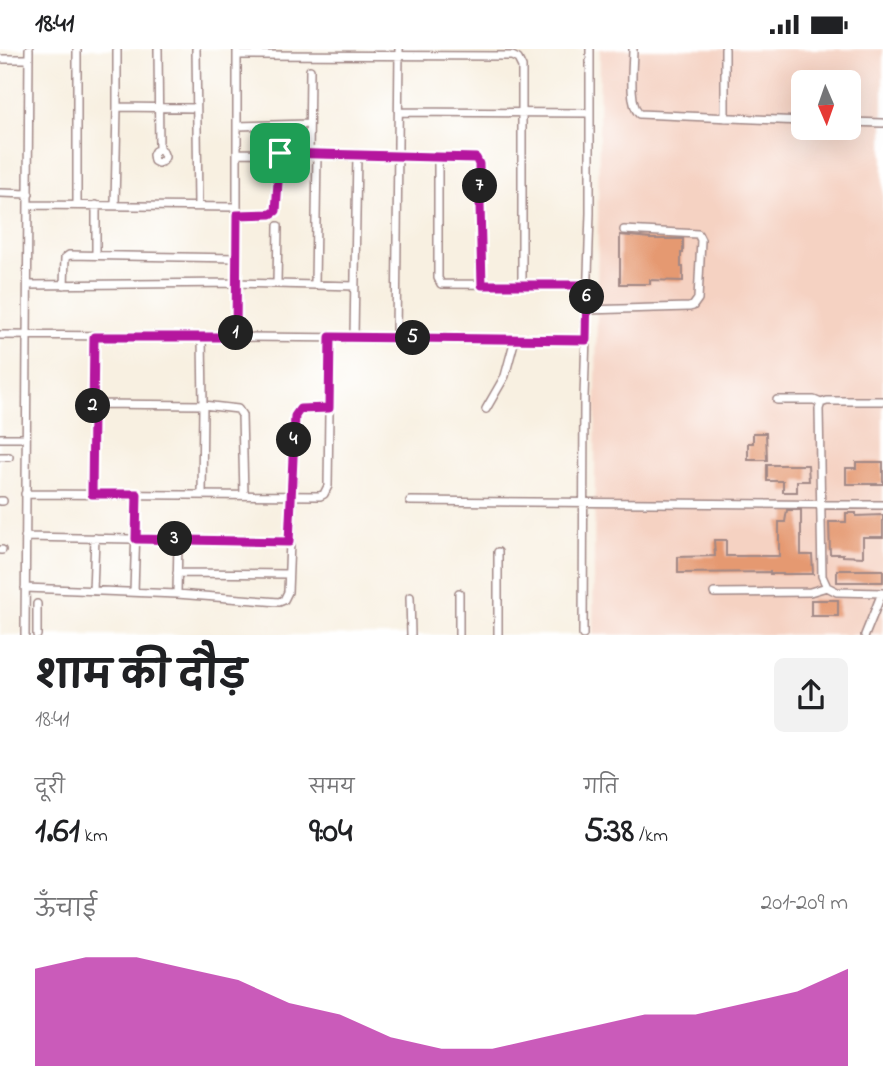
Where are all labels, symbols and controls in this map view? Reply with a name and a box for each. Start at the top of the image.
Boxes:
text: 18:41 [35,6,74,44]
north arrow [791,70,861,140]
map controls [791,70,861,140]
pin [250,123,310,183]
icon: arrive [261,134,299,172]
pin: 7 [462,169,498,203]
text: 7 [476,172,483,199]
pin: 6 [570,279,604,315]
text: 6 [582,283,591,310]
pin: 1 [218,315,254,351]
text: 1 [232,319,239,346]
pin: 5 [396,321,430,355]
text: 5 [407,324,418,351]
pin: 2 [76,389,110,423]
text: 2 [88,392,97,419]
pin: 4 [276,423,312,457]
text: 4 [290,426,297,453]
pin: 3 [158,521,192,557]
text: 3 [171,525,178,552]
text: शाम की दौड़ [35,650,246,706]
button: share [774,658,848,732]
text: 18:41 [35,704,70,737]
text: दूरी [35,775,65,802]
text: समय [309,775,355,802]
text: गति [584,775,618,802]
text: 1.61 [35,807,80,858]
text: 9:04 [309,807,352,858]
text: 5:38 [584,807,634,858]
text: km [80,823,108,850]
text: /km [634,823,668,850]
text: 201–209 m [761,887,848,920]
text: ऊँचाई [35,894,97,927]

